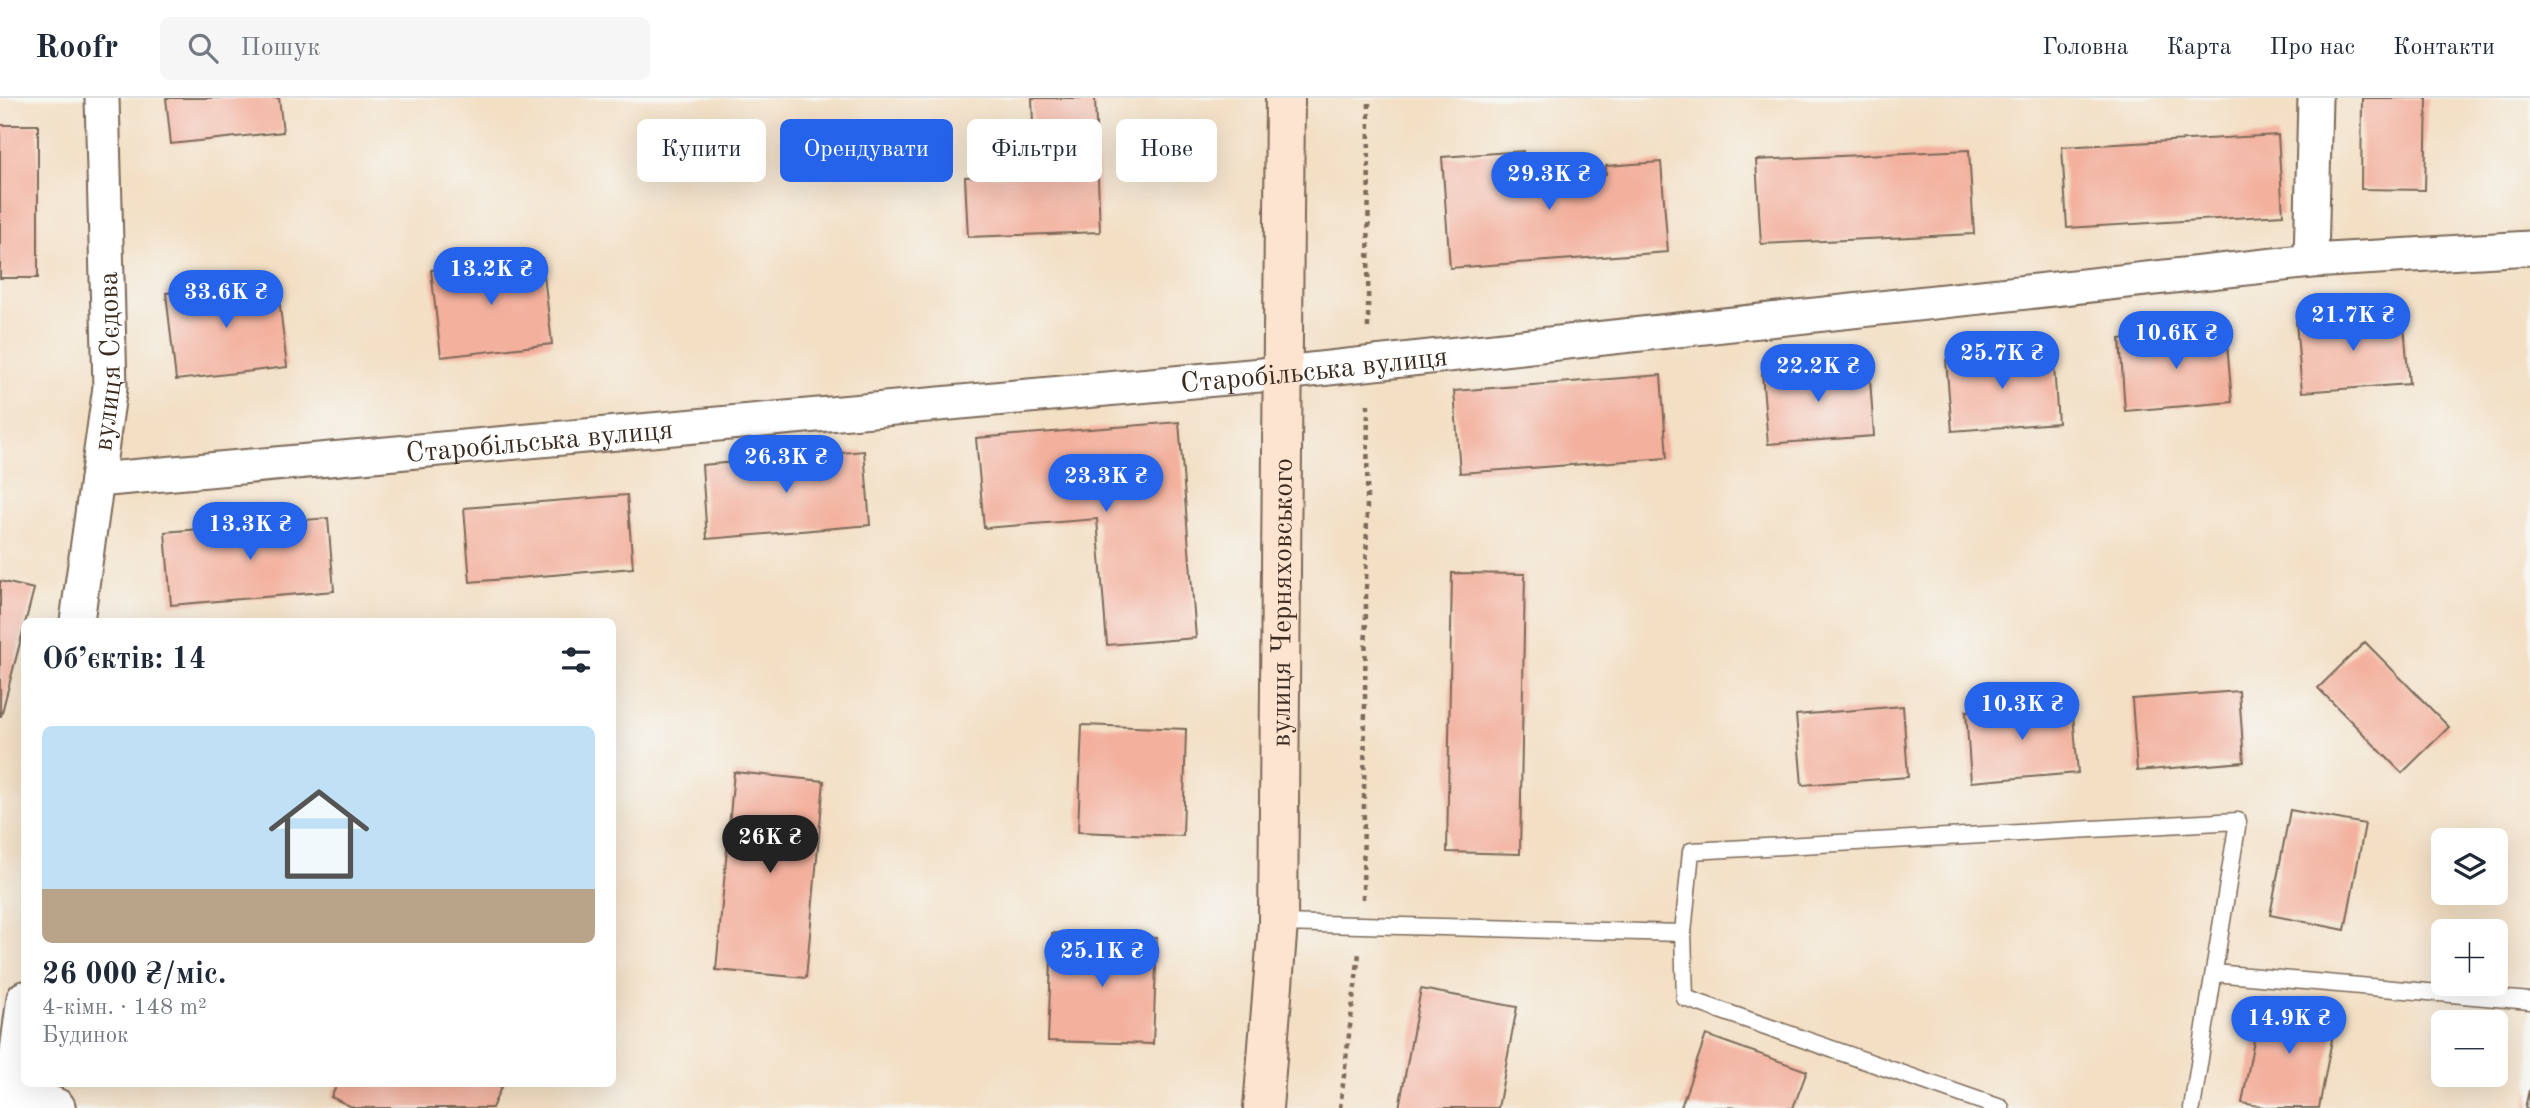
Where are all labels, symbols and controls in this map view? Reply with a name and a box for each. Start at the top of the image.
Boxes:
search box [160,17,650,80]
icon: search [184,29,222,67]
text: Roofr [35,32,118,65]
text: Пошук [240,35,320,61]
text: Головна [2042,36,2129,60]
text: Карта [2167,36,2232,60]
text: Про нас [2270,36,2355,60]
text: Контакти [2393,36,2495,60]
chip: Купити [637,119,766,182]
chip: Орендувати [780,119,953,182]
chip: Фільтри [967,119,1102,182]
chip: Нове [1116,119,1217,182]
pin: 29.3K ₴ [1484,152,1614,212]
text: 29.3K ₴ [1507,163,1591,186]
pin: 13.2K ₴ [426,248,556,307]
text: 13.2K ₴ [449,258,533,281]
street label: вулиця Сєдова [90,271,128,453]
pin: 33.6K ₴ [161,271,291,330]
text: 33.6K ₴ [184,281,268,304]
pin: 21.7K ₴ [2288,294,2418,353]
text: 21.7K ₴ [2311,304,2395,327]
pin: 10.6K ₴ [2111,312,2241,371]
text: 10.6K ₴ [2134,322,2218,345]
pin: 25.7K ₴ [1937,331,2067,391]
text: 25.7K ₴ [1960,342,2044,365]
street label: Старобільська вулиця [1179,344,1449,399]
pin: 22.2K ₴ [1753,344,1883,404]
text: 22.2K ₴ [1776,355,1860,378]
street label: Старобільська вулиця [405,417,674,469]
pin: 26.3K ₴ [721,436,851,495]
text: 26.3K ₴ [744,446,828,469]
pin: 23.3K ₴ [1041,454,1171,514]
street label: вулиця Черняховського [1268,458,1299,747]
text: 23.3K ₴ [1064,465,1148,488]
pin: 13.3K ₴ [185,503,315,562]
text: 13.3K ₴ [208,513,292,536]
icon: filters [557,641,595,679]
text: Об’єктів: 14 [42,645,206,675]
pin: 10.3K ₴ [1957,682,2087,742]
text: 10.3K ₴ [1980,693,2064,716]
icon: home [256,771,382,897]
pin: 26K ₴ [721,816,819,875]
text: 26K ₴ [738,826,802,849]
map controls [2431,828,2508,1087]
button: layers [2431,828,2508,905]
button: + [2431,919,2508,996]
pin: 25.1K ₴ [1037,930,1167,989]
text: 25.1K ₴ [1060,940,1144,963]
text: 26 000 ₴/міс. [42,960,226,990]
text: 4-кімн. · 148 m² [42,996,207,1019]
pin: 14.9K ₴ [2224,996,2354,1056]
text: 14.9K ₴ [2247,1007,2331,1030]
button: − [2431,1010,2508,1087]
text: Будинок [42,1024,129,1047]

